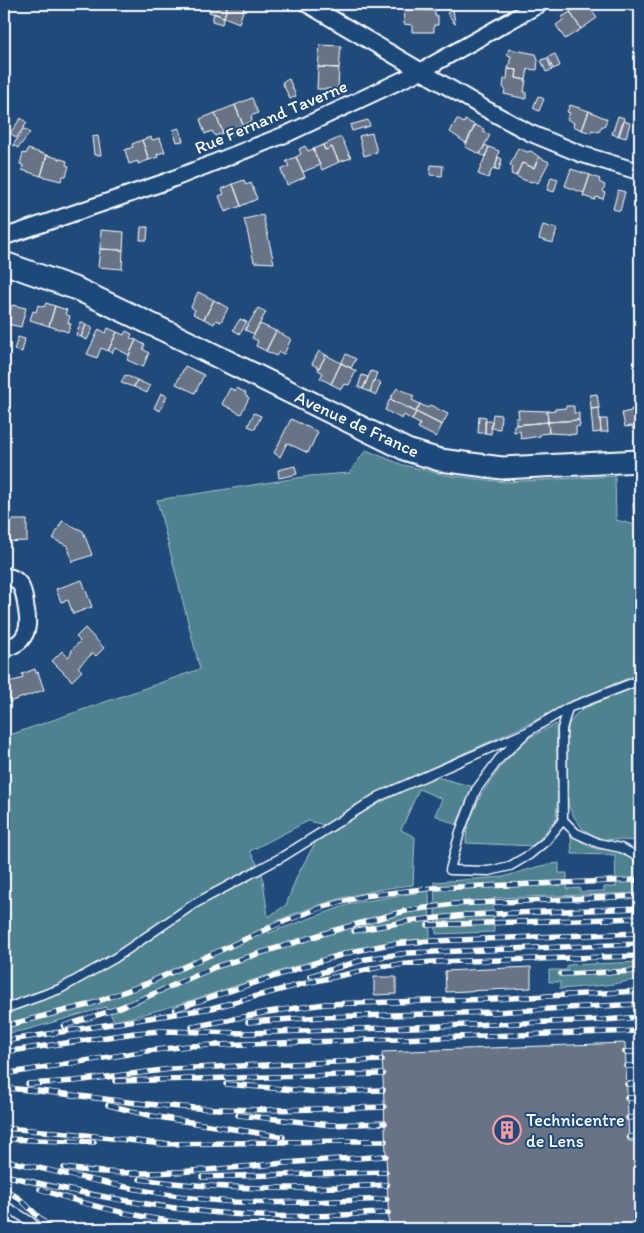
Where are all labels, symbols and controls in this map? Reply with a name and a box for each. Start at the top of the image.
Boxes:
street label: Rue Fernand Taverne [191,75,351,159]
street label: Avenue de France [291,386,423,462]
place label: Technicentre de Lens [526,1109,625,1152]
building icon: Technicentre de Lens [492,1115,522,1145]

